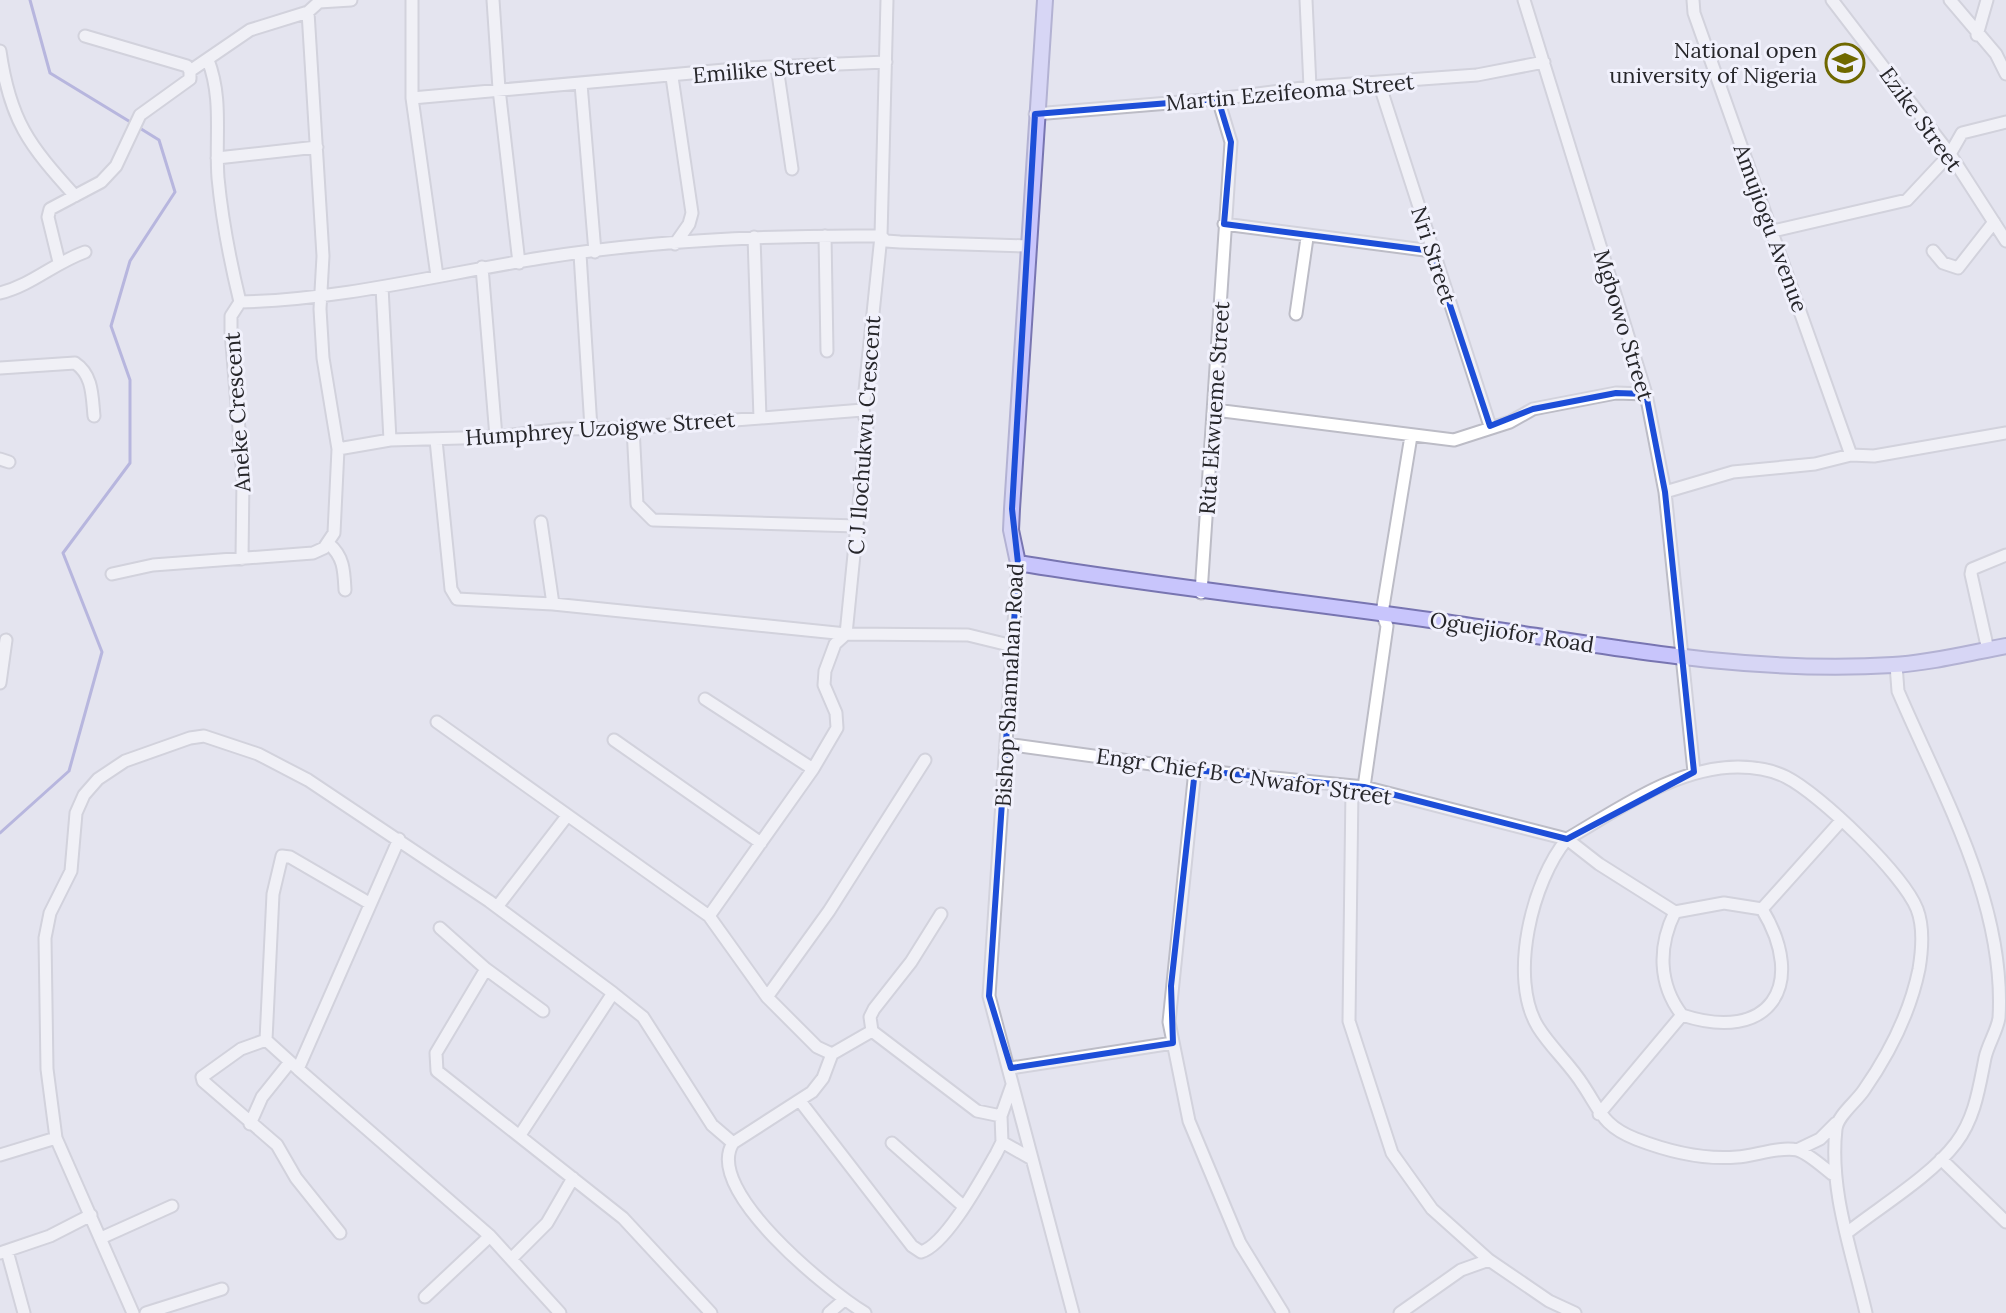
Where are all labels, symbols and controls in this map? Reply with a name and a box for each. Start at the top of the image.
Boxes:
place label: National open university of Nigeria [1609,36,1817,89]
school or university icon: National open university of Nigeria [1824,42,1866,84]
street label: Emilike Street [691,49,837,89]
street label: Ezike Street [1874,61,1969,177]
street label: Martin Ezeifeoma Street [1165,67,1416,117]
street label: Amujiogu Avenue [1727,139,1814,316]
street label: Nri Street [1405,203,1463,308]
street label: Mgbowo Street [1588,246,1660,404]
street label: Rita Ekwueme Street [1193,300,1235,516]
street label: C J Ilochukwu Crescent [842,314,886,556]
street label: Aneke Crescent [217,330,257,494]
street label: Humphrey Uzoigwe Street [464,405,736,451]
street label: Bishop Shannahan Road [989,562,1029,808]
street label: Oguejiofor Road [1428,605,1596,659]
street label: Engr Chief B C Nwafor Street [1094,741,1394,811]

